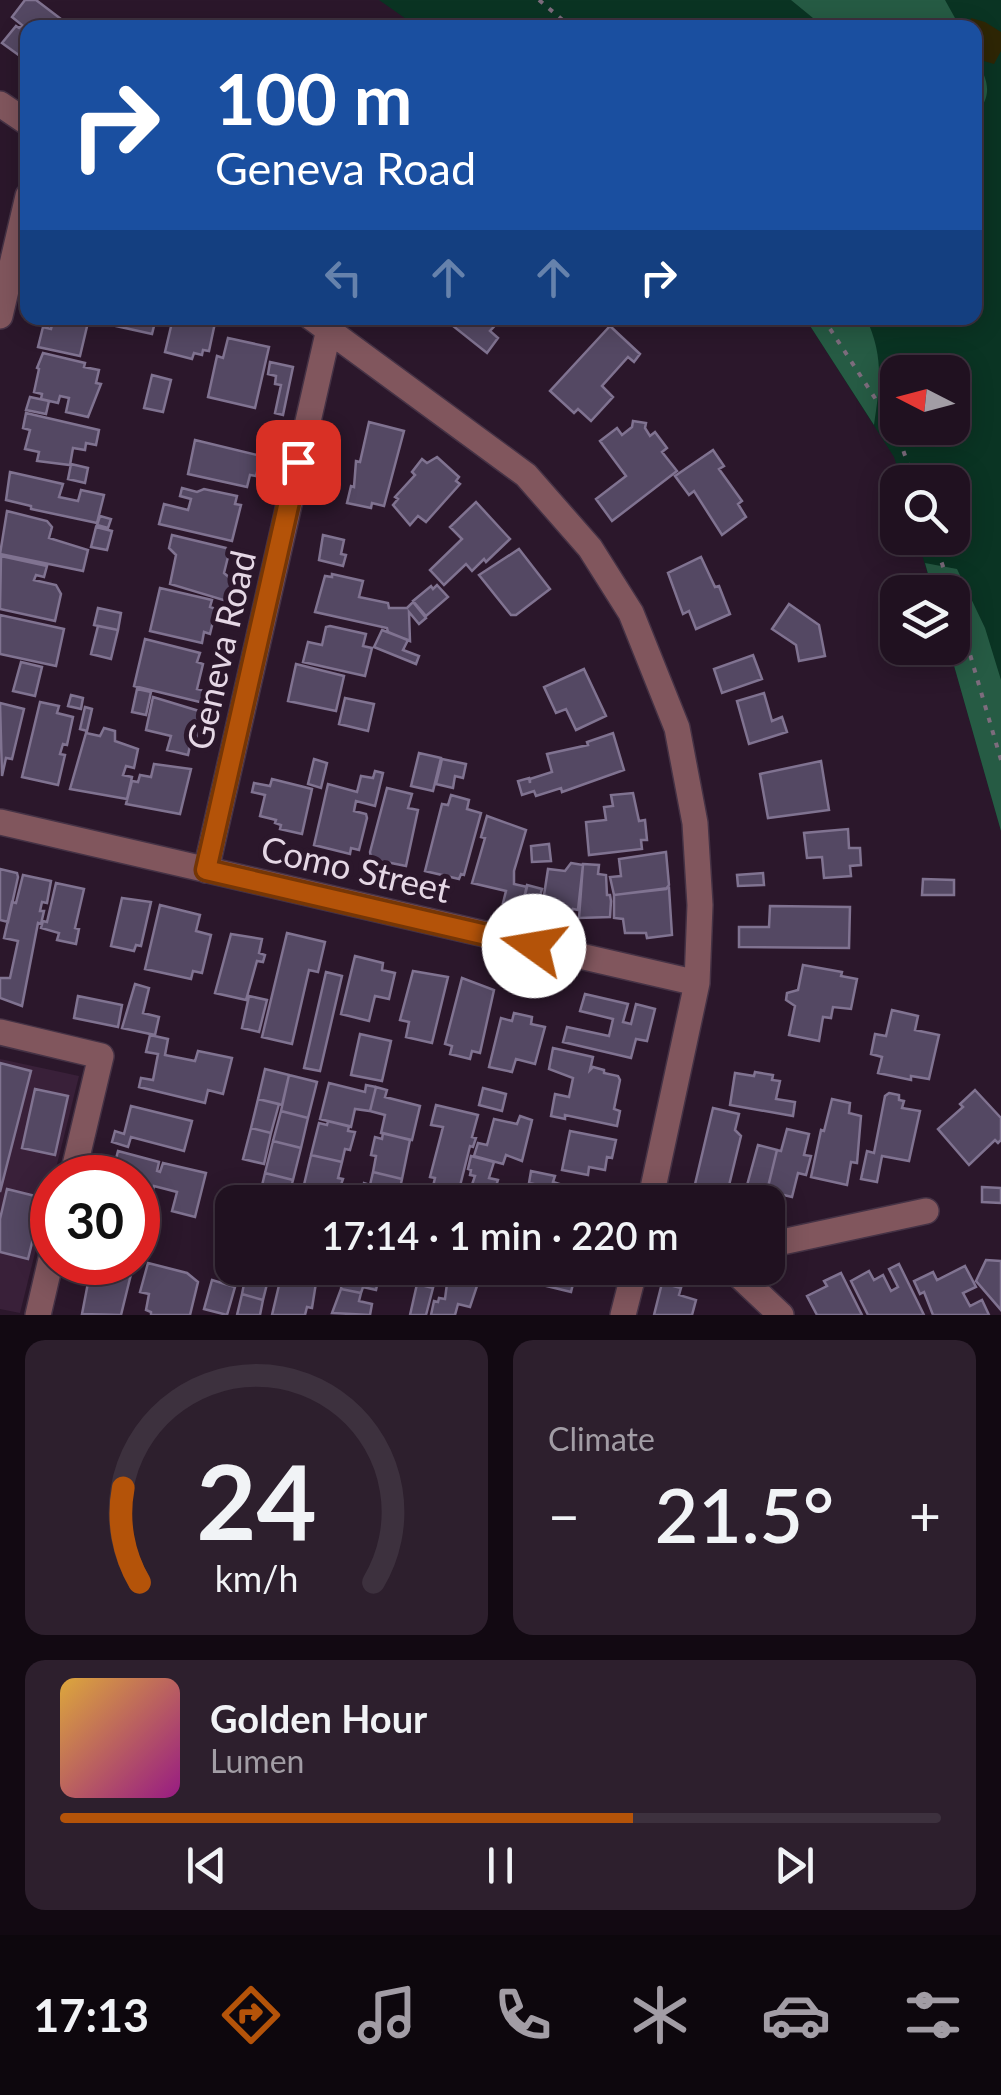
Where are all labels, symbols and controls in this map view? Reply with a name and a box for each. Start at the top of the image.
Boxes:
text: 100 m [215,56,412,140]
icon: right [50,60,180,190]
text: Geneva Road [215,141,476,195]
icon: left [316,250,371,305]
icon: ahead [421,250,476,305]
icon: ahead [526,250,581,305]
icon: right [631,250,686,305]
north arrow [880,355,970,445]
map controls [880,355,970,665]
pin [256,420,341,505]
icon: arrive [271,435,326,490]
button: search [880,465,970,555]
street label: Geneva Road [177,546,263,754]
button: layers [880,575,970,665]
street label: Como Street [257,826,455,910]
position arrow [482,894,586,998]
speed limit sign: 30 [30,1155,160,1285]
text: 17:14 · 1 min · 220 m [322,1212,678,1258]
text: Climate [548,1419,655,1458]
text: 24 [196,1437,317,1562]
text: 21.5° [655,1469,834,1559]
text: − [548,1482,580,1548]
text: + [909,1482,941,1548]
text: km/h [215,1557,298,1600]
text: Golden Hour [210,1695,427,1741]
text: Lumen [210,1741,304,1780]
icon: previous [179,1838,234,1893]
icon: pause [473,1838,528,1893]
icon: next [767,1838,822,1893]
icon: directions [216,1980,286,2050]
icon: music [352,1980,422,2050]
icon: phone [488,1980,558,2050]
icon: climate [625,1980,695,2050]
icon: car [761,1980,831,2050]
icon: filters [898,1980,968,2050]
text: 17:13 [33,1988,149,2042]

